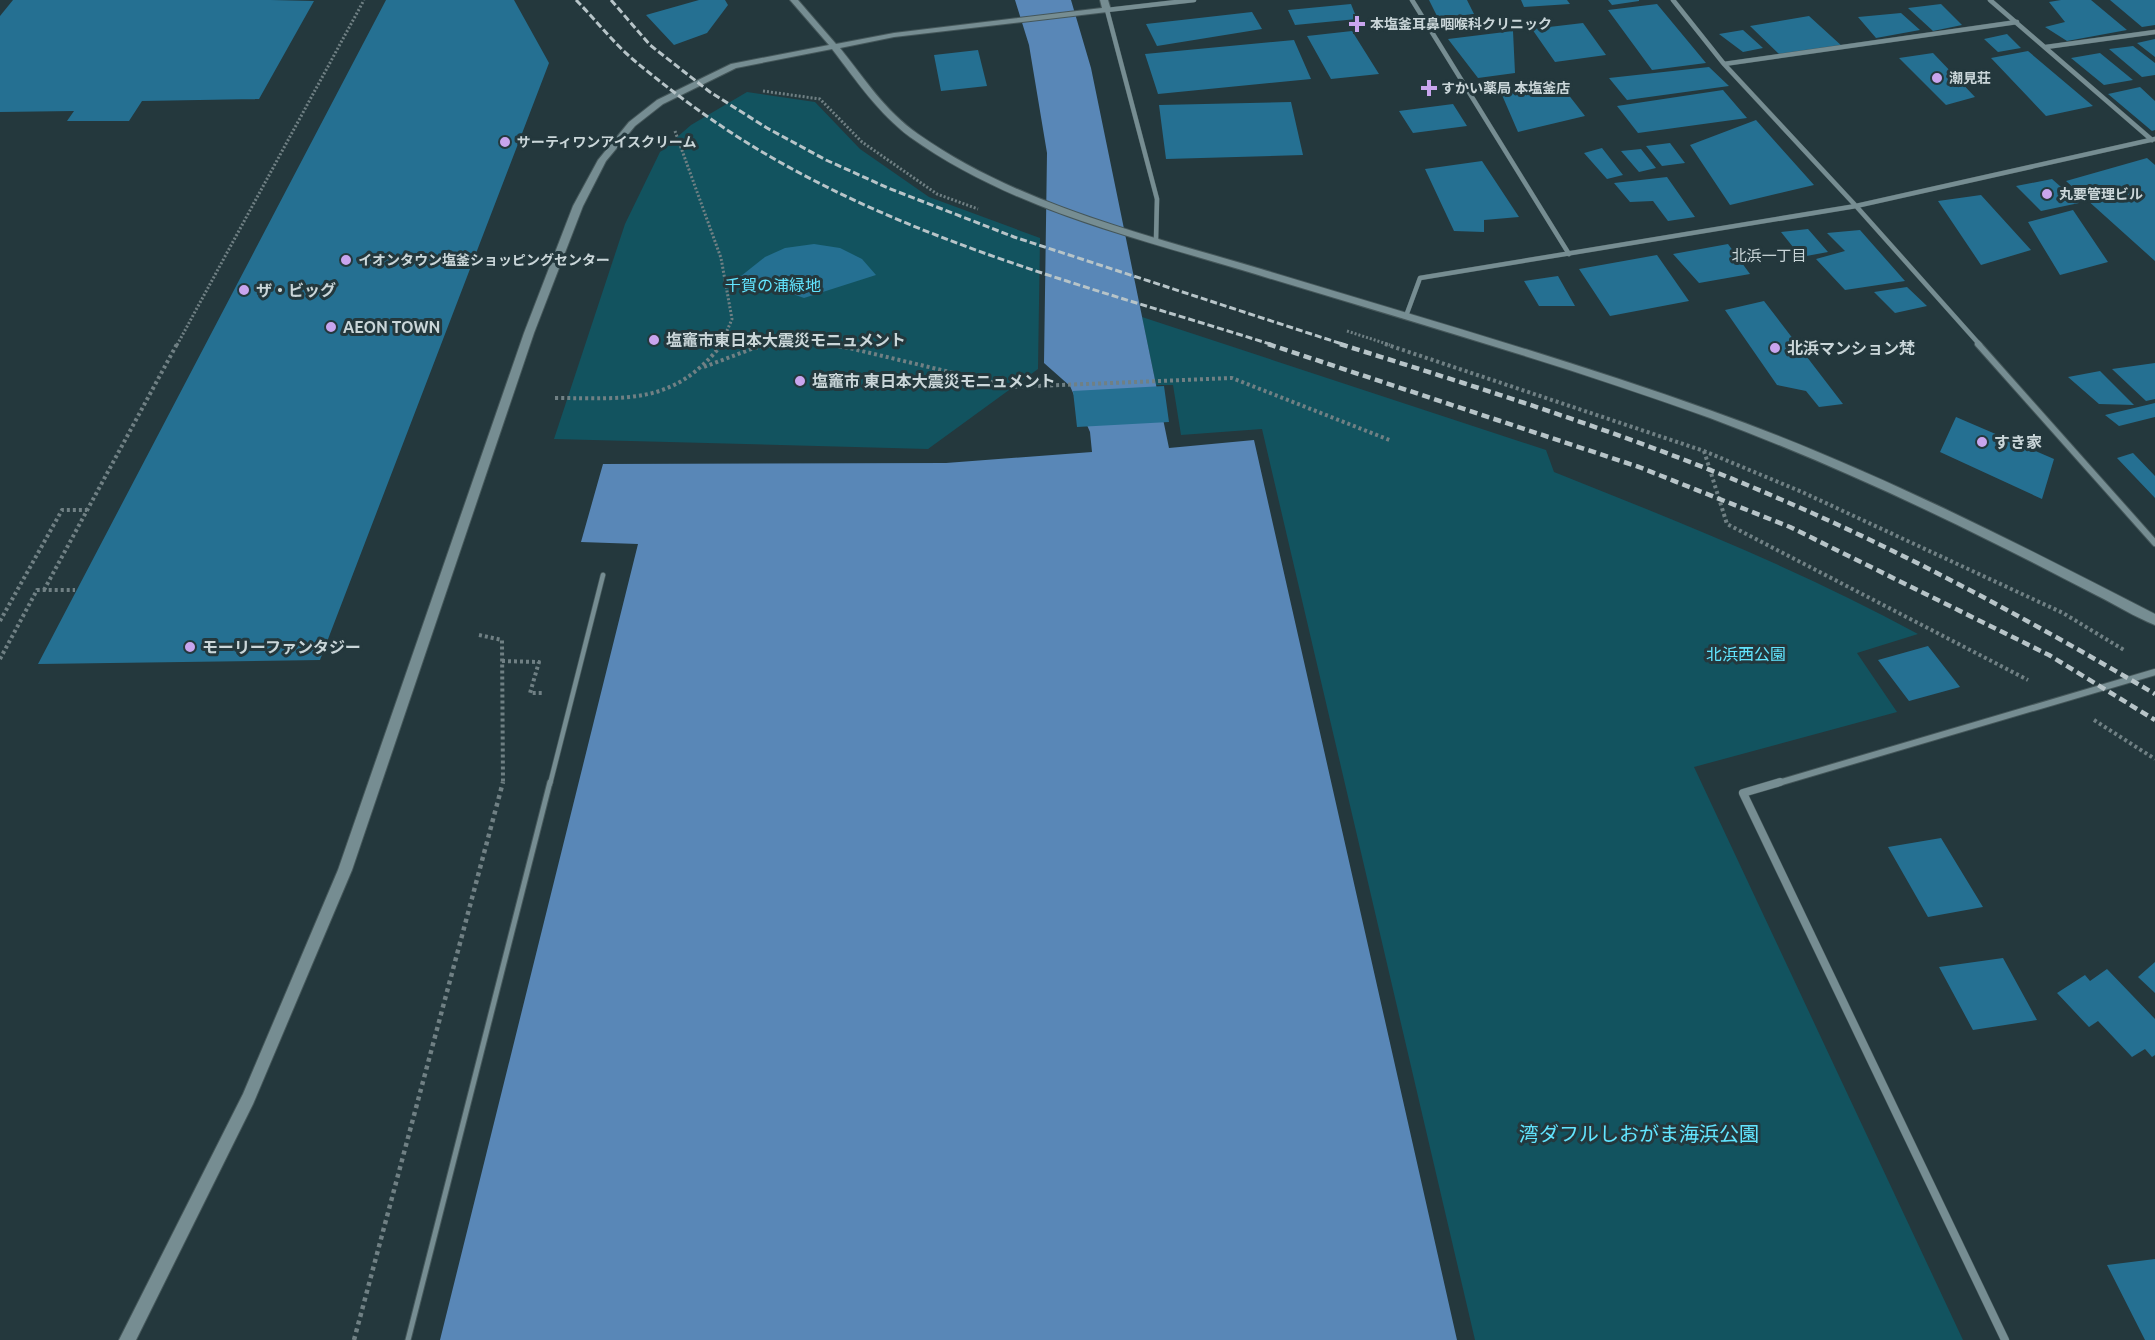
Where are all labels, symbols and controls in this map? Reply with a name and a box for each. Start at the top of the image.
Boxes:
marker: 本塩釜耳鼻咽喉科クリニック [1348,15,1366,33]
place label: 本塩釜耳鼻咽喉科クリニック [1370,16,1552,32]
place label: 潮見荘 [1949,70,1991,86]
marker: 潮見荘 [1930,71,1944,85]
place label: すかい薬局 本塩釜店 [1441,80,1570,96]
marker: すかい薬局 本塩釜店 [1422,81,1436,95]
place label: サーティワンアイスクリーム [517,134,697,150]
marker: サーティワンアイスクリーム [498,135,512,149]
place label: 丸要管理ビル [2059,186,2143,202]
marker: 丸要管理ビル [2040,187,2054,201]
district label: 北浜一丁目 [1731,247,1807,264]
place label: イオンタウン塩釜ショッピングセンター [358,252,610,268]
marker: イオンタウン塩釜ショッピングセンター [339,253,353,267]
park label: 千賀の浦緑地 [725,276,821,294]
place label: ザ・ビッグ [256,281,336,299]
marker: ザ・ビッグ [237,283,251,297]
place label: AEON TOWN [343,318,441,336]
marker: AEON TOWN [324,320,338,334]
place label: 塩竈市東日本大震災モニュメント [666,331,906,349]
marker: 塩竈市東日本大震災モニュメント [647,333,661,347]
place label: 北浜マンション梵 [1787,339,1915,357]
marker: 北浜マンション梵 [1768,341,1782,355]
place label: 塩竈市 東日本大震災モニュメント [812,372,1056,390]
marker: 塩竈市 東日本大震災モニュメント [793,374,807,388]
place label: すき家 [1994,433,2042,451]
marker: すき家 [1975,435,1989,449]
place label: モーリーファンタジー [202,638,361,656]
marker: モーリーファンタジー [183,640,197,654]
park label: 北浜西公園 [1706,645,1786,663]
park label: 湾ダフルしおがま海浜公園 [1519,1122,1759,1145]

